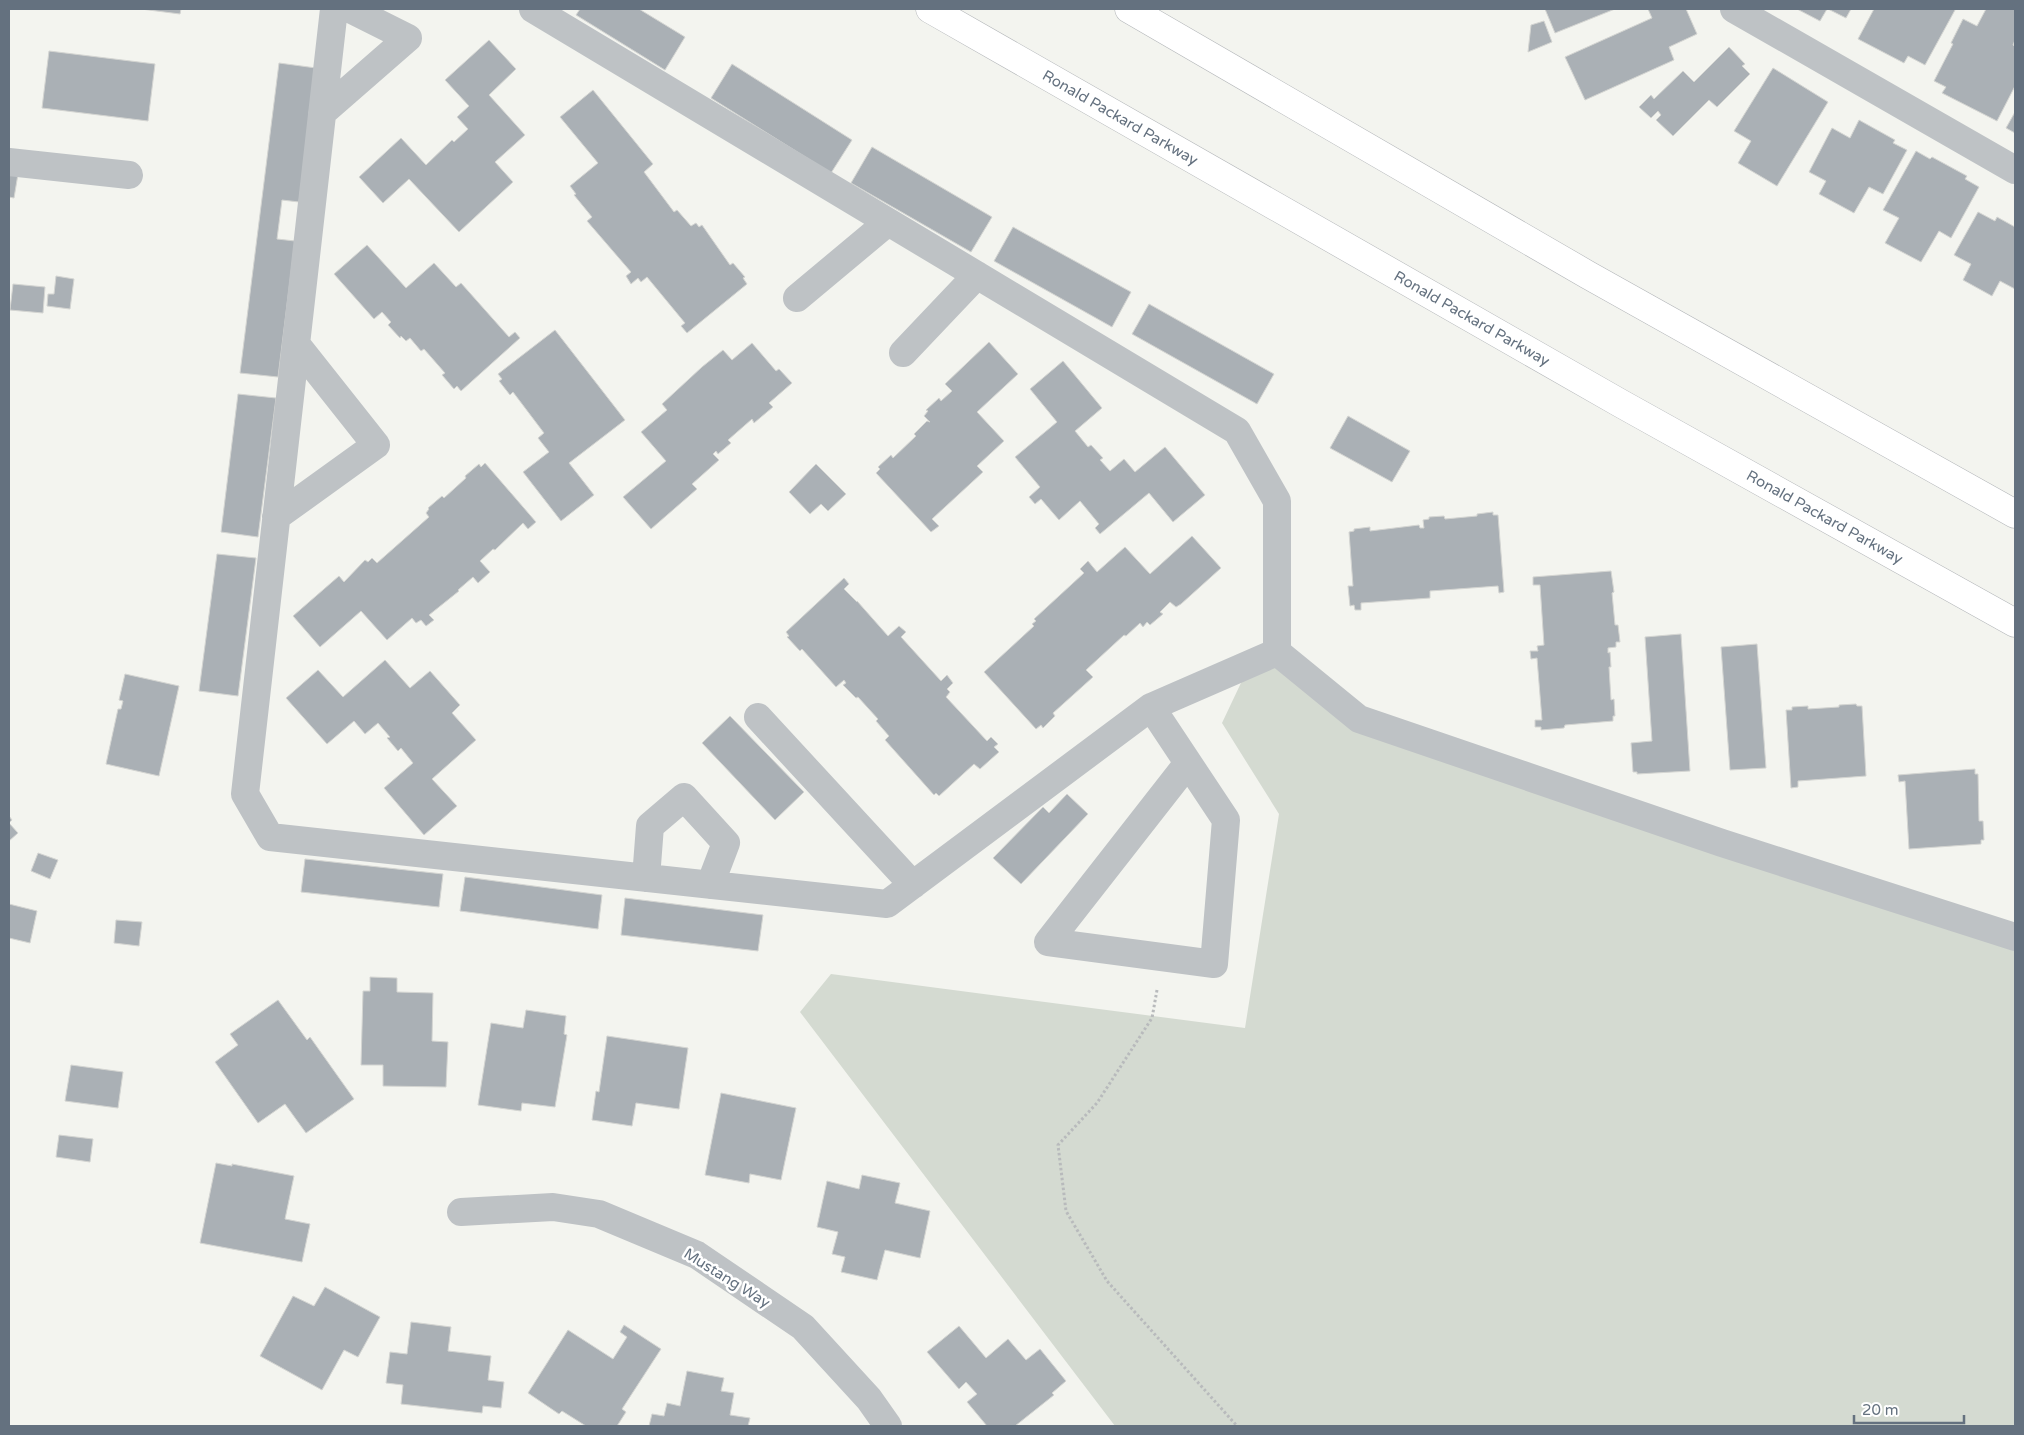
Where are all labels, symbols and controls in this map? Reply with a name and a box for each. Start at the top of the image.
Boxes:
street label: Ronald Packard Parkway [1039,66,1201,169]
street label: Ronald Packard Parkway [1391,267,1553,370]
street label: Ronald Packard Parkway [1743,466,1906,568]
street label: Mustang Way [681,1244,773,1312]
scale bar [1854,1392,1964,1424]
text: 20 m [1862,1401,1899,1419]

